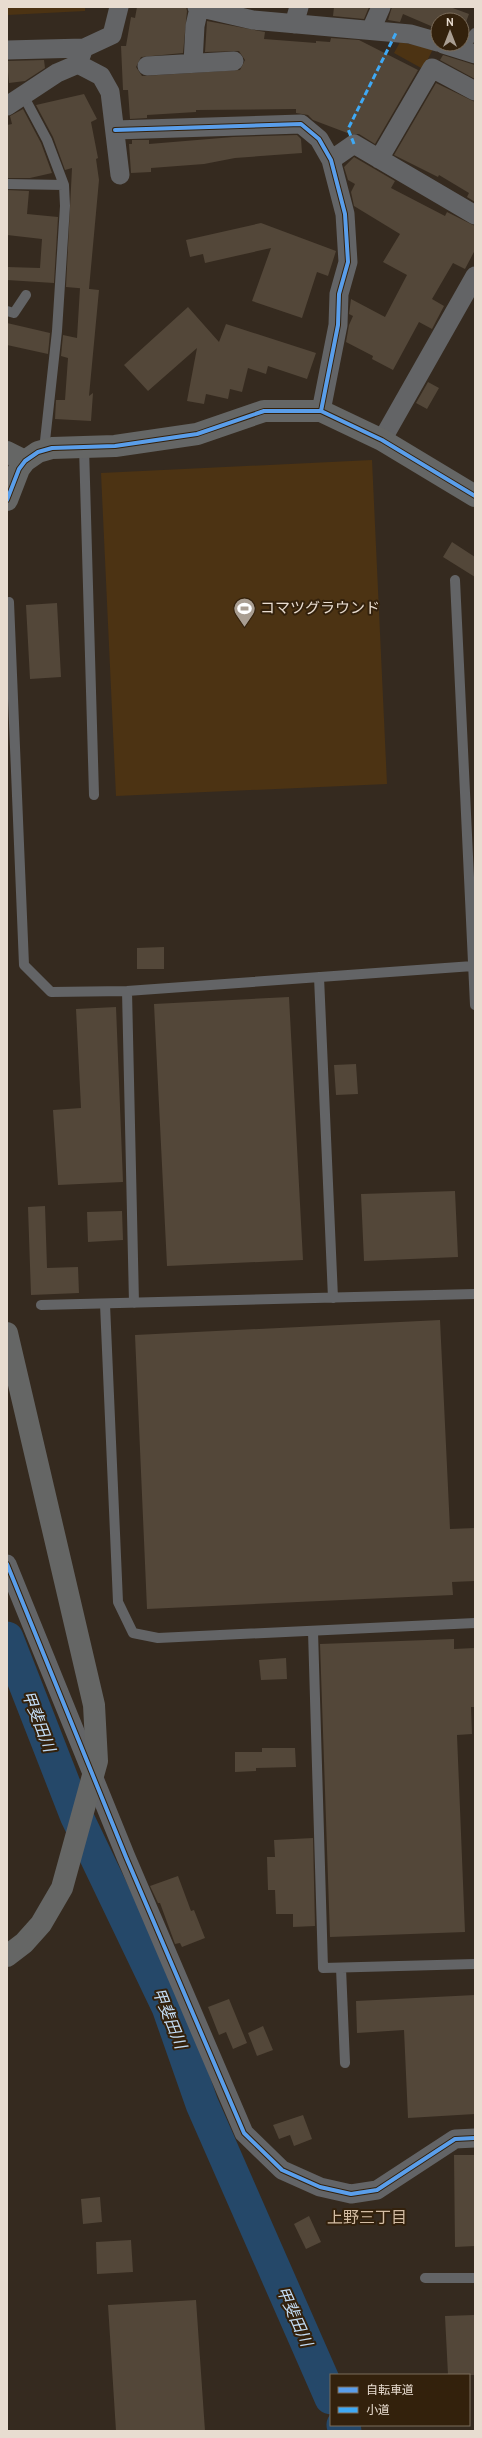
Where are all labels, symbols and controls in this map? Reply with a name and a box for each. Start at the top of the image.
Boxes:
north arrow [430,12,470,52]
text: N [446,15,454,29]
sports icon: コマツグラウンド [231,595,257,628]
place label: コマツグラウンド [260,599,380,617]
water label: 甲斐田川 [18,1688,60,1756]
water label: 甲斐田川 [149,1985,191,2053]
district label: 上野三丁目 [327,2208,407,2227]
water label: 甲斐田川 [273,2283,317,2351]
legend [330,2374,470,2426]
text: 自転車道 [366,2382,414,2397]
text: 小道 [366,2402,390,2417]

